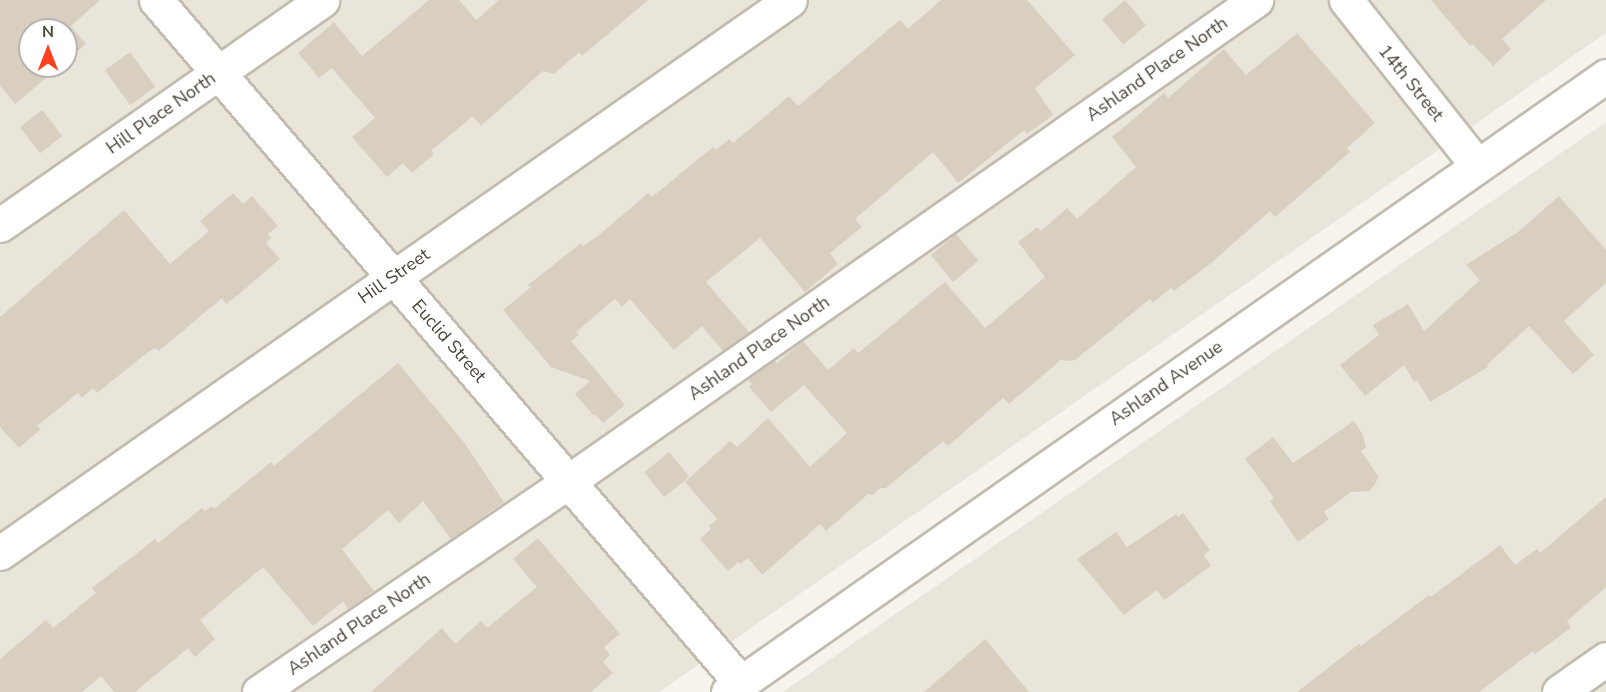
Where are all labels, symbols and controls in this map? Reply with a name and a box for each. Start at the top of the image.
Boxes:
street label: Ashland Place North [1082,12,1232,126]
north arrow [18,18,78,78]
text: N [42,21,54,43]
street label: 14th Street [1374,41,1448,125]
street label: Hill Place North [102,67,220,159]
street label: Hill Street [354,244,434,308]
street label: Ashland Place North [684,291,834,405]
street label: Euclid Street [407,295,491,387]
street label: Ashland Avenue [1105,336,1227,430]
street label: Ashland Place North [284,568,434,680]

